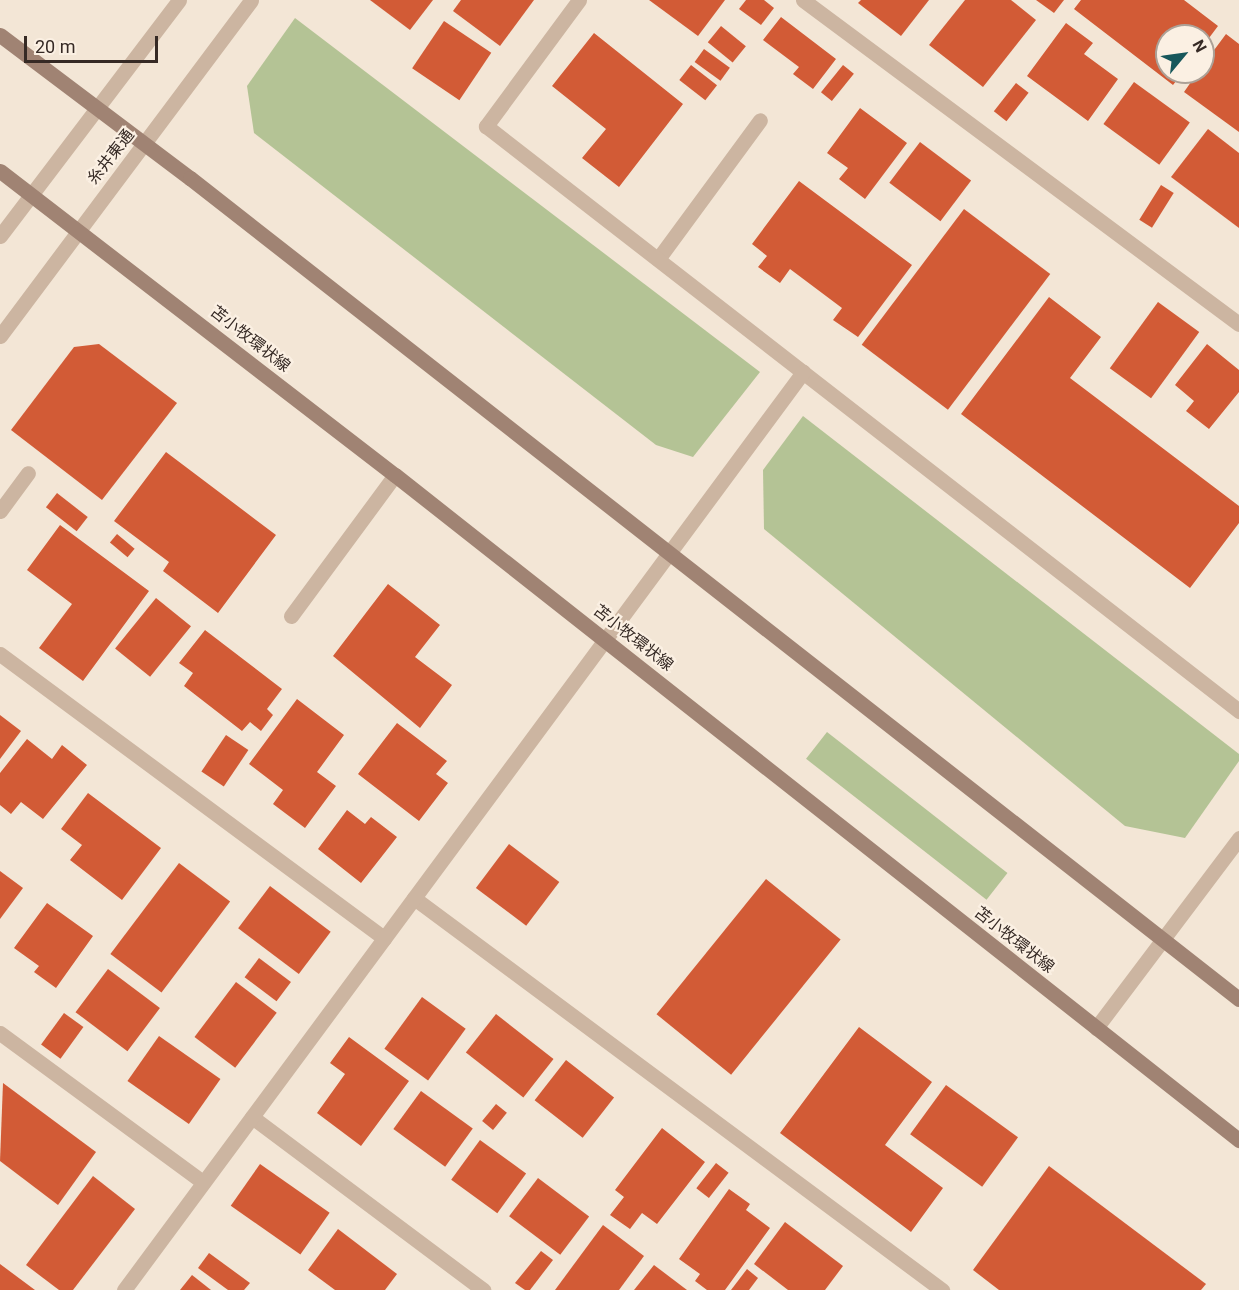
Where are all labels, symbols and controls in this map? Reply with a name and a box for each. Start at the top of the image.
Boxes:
scale bar [27,24,160,62]
north arrow [1155,24,1215,84]
text: 20 m [35,36,75,57]
text: N [1188,36,1210,56]
street label: 糸井東通 [84,126,138,188]
street label: 苫小牧環状線 [206,302,294,376]
street label: 苫小牧環状線 [589,601,677,675]
street label: 苫小牧環状線 [970,903,1058,977]

